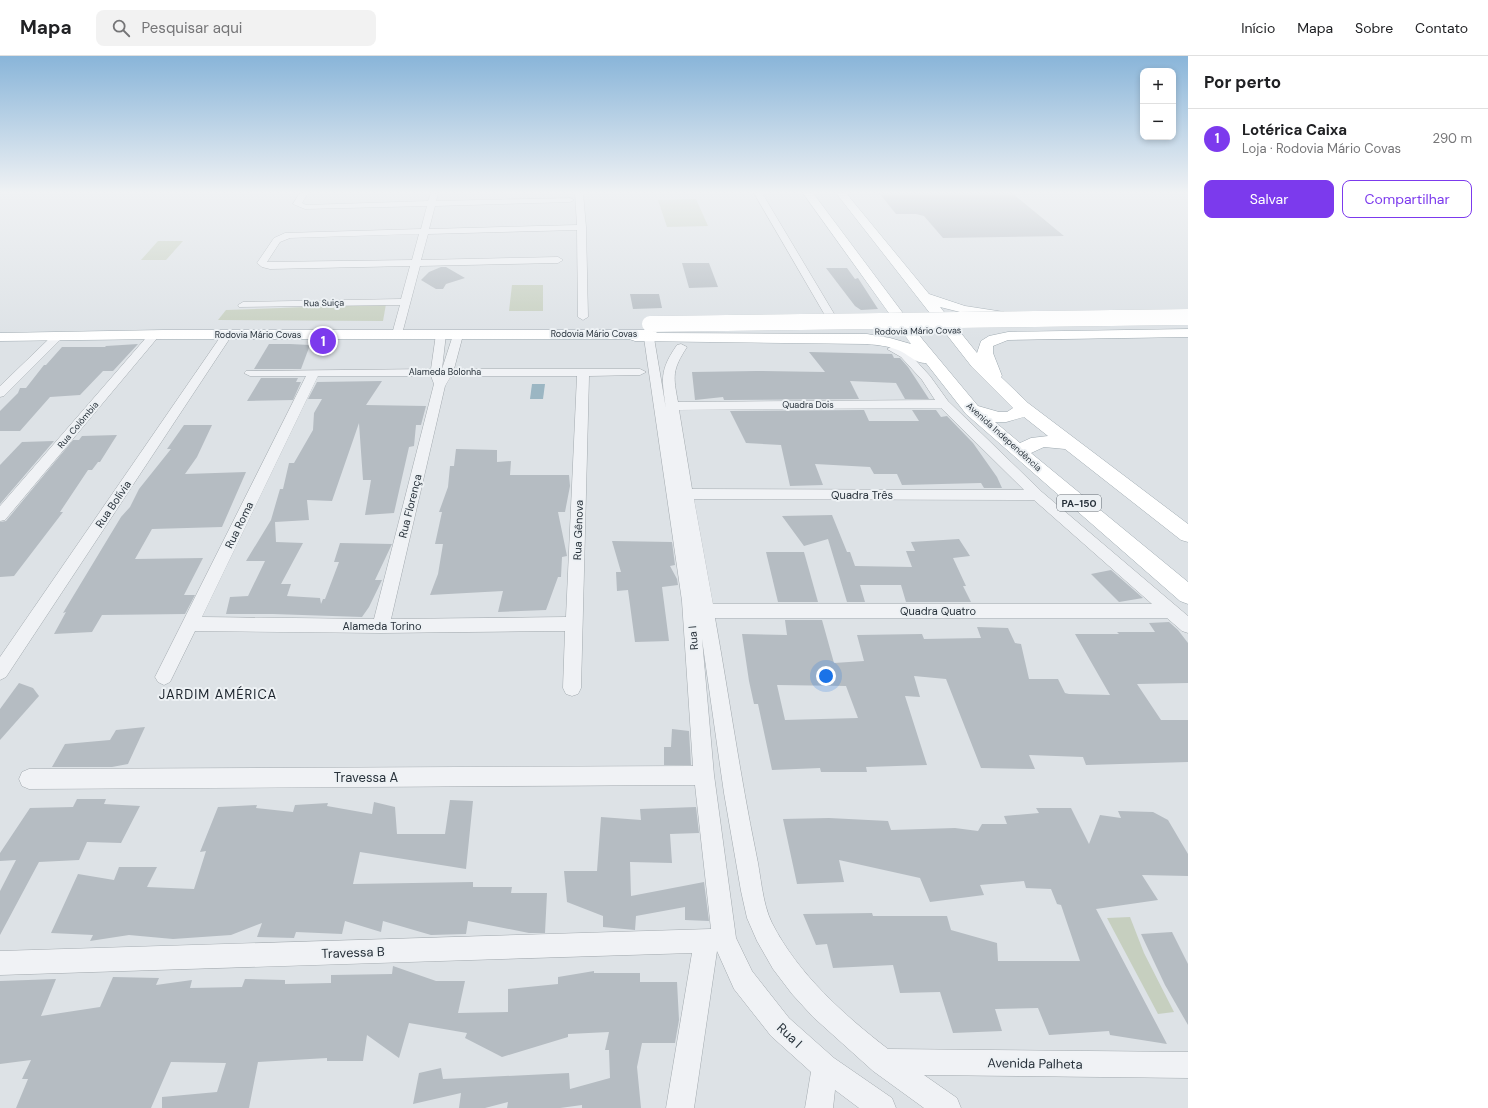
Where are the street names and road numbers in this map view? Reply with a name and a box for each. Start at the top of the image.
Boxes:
street label: Rua Suiça [304,297,344,309]
street label: Rodovia Mário Covas [875,324,962,338]
street label: Rodovia Mário Covas [551,328,638,340]
street label: Rodovia Mário Covas [215,329,302,341]
street label: Alameda Bolonha [409,366,481,378]
street label: Rua Colômbia [55,399,101,451]
street label: Quadra Dois [782,399,834,411]
street label: Avenida Independência [964,400,1044,474]
street label: Rua Florença [395,473,425,539]
street label: Rua Bolívia [92,478,134,530]
street label: Quadra Três [831,488,893,502]
road number: PA-150 [1057,495,1101,511]
street label: Rua Roma [222,499,256,551]
street label: Rua Gênova [570,500,586,560]
street label: Quadra Quatro [900,604,976,618]
street label: Alameda Torino [343,619,421,633]
street label: Rua I [685,625,701,651]
street label: Travessa A [334,769,399,786]
street label: Travessa B [321,943,385,962]
street label: Rua I [773,1019,806,1051]
street label: Avenida Palheta [987,1054,1083,1073]

